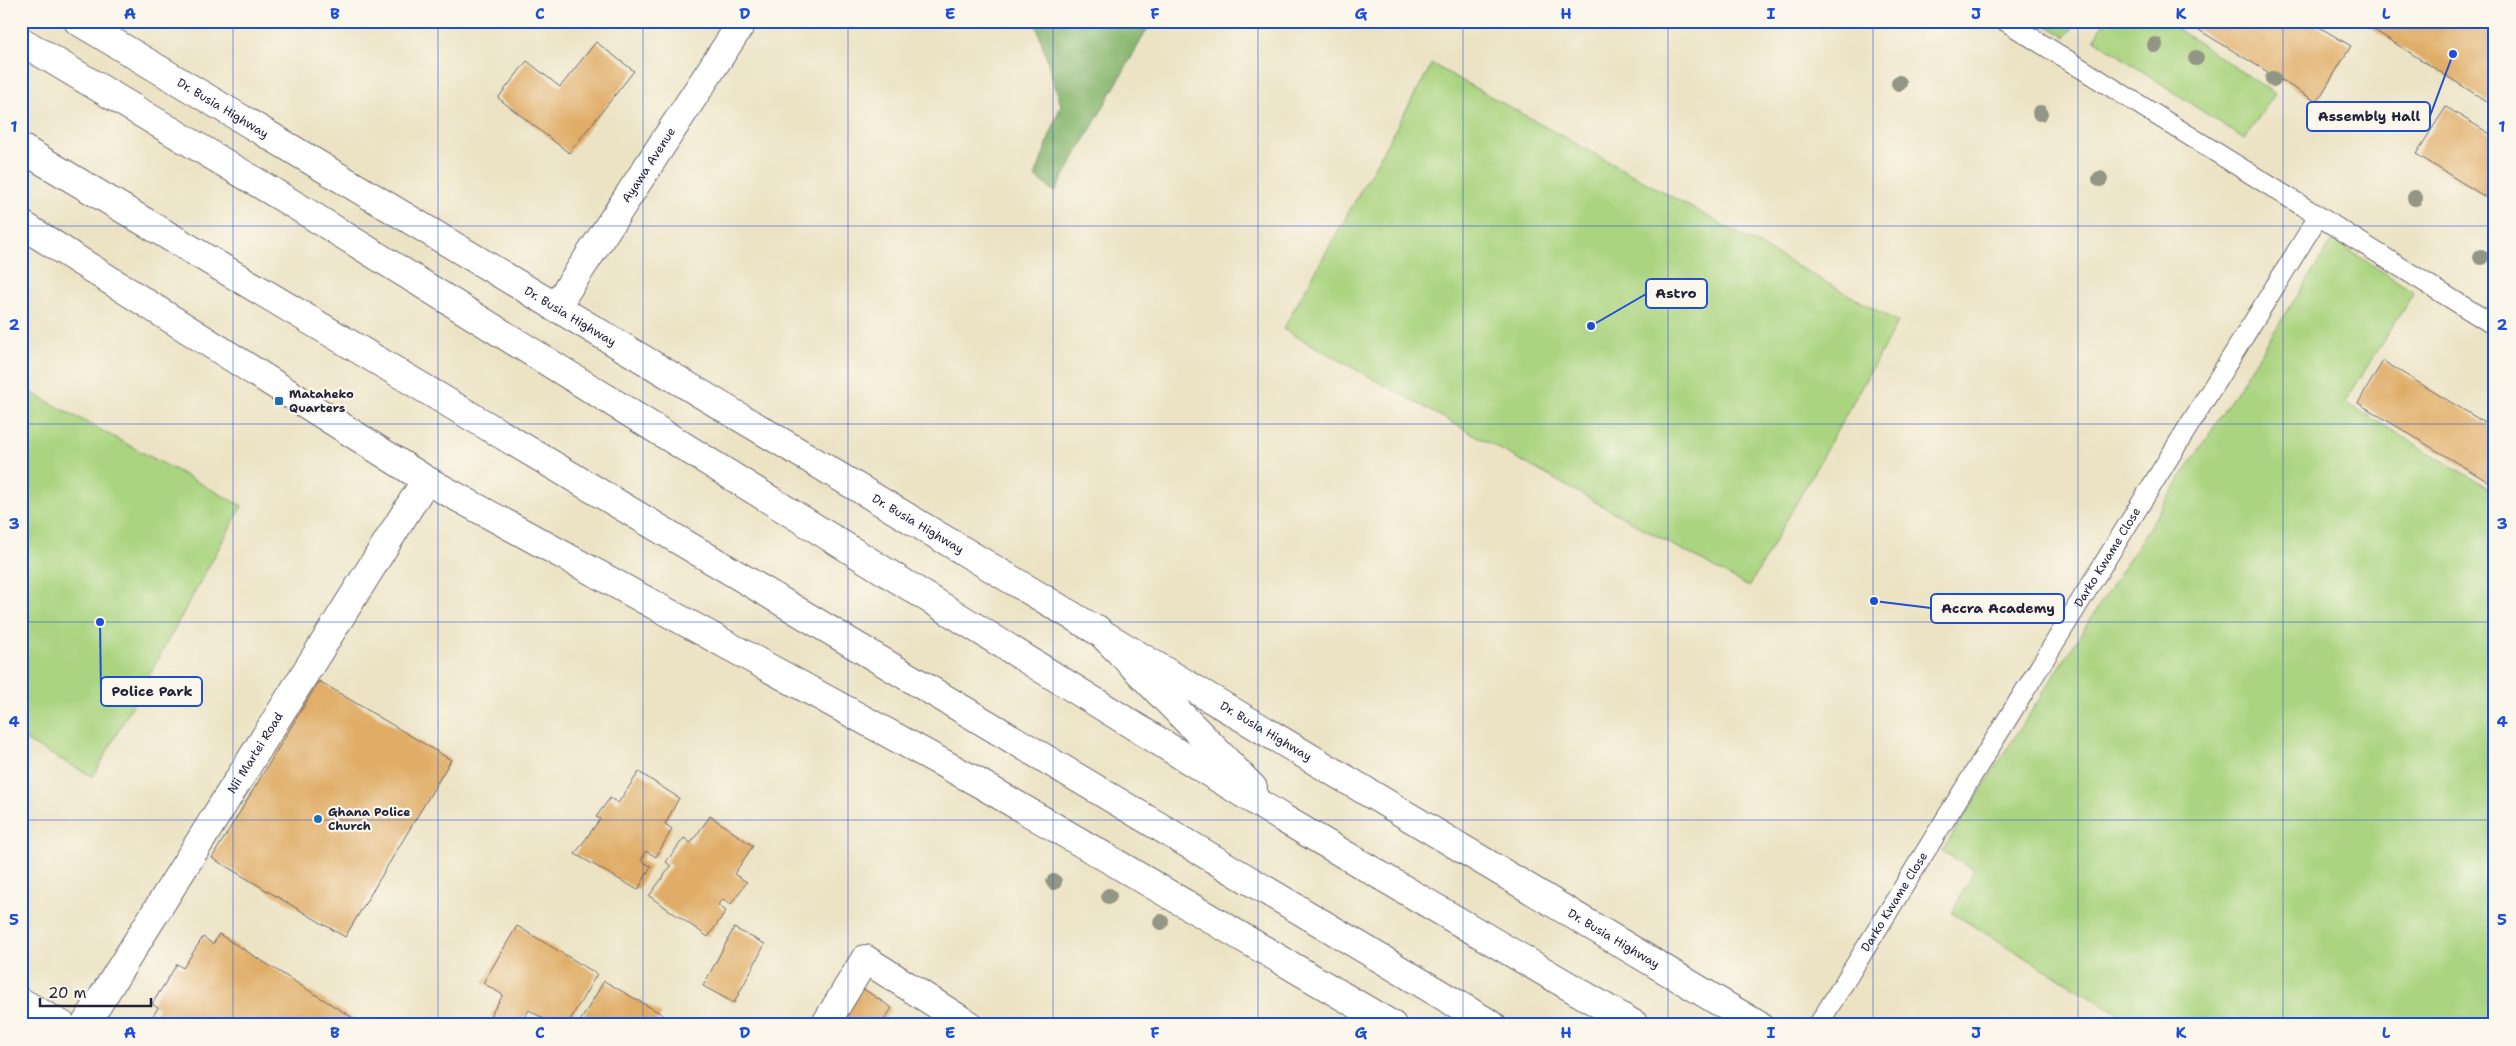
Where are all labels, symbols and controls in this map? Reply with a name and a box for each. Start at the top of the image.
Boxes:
text: A [124,3,136,24]
text: B [330,3,340,24]
text: C [535,3,545,24]
text: D [739,3,751,24]
text: E [945,3,955,24]
text: F [1150,3,1160,24]
text: G [1355,3,1368,24]
text: H [1560,3,1572,24]
text: I [1767,3,1776,24]
text: J [1971,3,1981,24]
text: K [2176,3,2187,24]
text: L [2382,3,2391,24]
street label: Dr. Busia Highway [174,74,272,142]
callout: Assembly Hall [2307,102,2430,131]
text: Assembly Hall [2318,107,2420,125]
text: 1 [10,116,18,137]
text: 1 [2498,116,2506,137]
street label: Ayawa Avenue [618,124,679,206]
callout: Astro [1646,279,1707,308]
street label: Dr. Busia Highway [521,283,619,350]
text: Astro [1655,284,1697,302]
text: 2 [8,314,20,335]
text: 2 [2496,314,2508,335]
place label: Mataheko Quarters [289,386,354,416]
marker: Mataheko Quarters [273,395,285,407]
street label: Dr. Busia Highway [869,490,967,558]
street label: Darko Kwame Close [2071,504,2144,610]
text: 3 [8,513,20,534]
text: 3 [2496,513,2508,534]
callout: Accra Academy [1931,594,2064,623]
text: Accra Academy [1941,599,2055,617]
callout: Police Park [101,677,202,706]
text: Police Park [111,682,193,700]
street label: Dr. Busia Highway [1217,698,1315,765]
street label: Nii Martei Road [224,709,287,797]
text: 4 [8,711,20,732]
text: 4 [2496,711,2508,732]
place label: Ghana Police Church [328,804,410,834]
marker: Ghana Police Church [312,813,324,825]
street label: Darko Kwame Close [1857,849,1931,955]
street label: Dr. Busia Highway [1565,905,1663,972]
text: 5 [9,909,19,930]
text: 5 [2497,909,2507,930]
scale bar [40,976,151,1008]
text: 20 m [48,983,87,1003]
text: A [124,1022,136,1043]
text: B [330,1022,340,1043]
text: C [535,1022,545,1043]
text: D [739,1022,751,1043]
text: E [945,1022,955,1043]
text: F [1150,1022,1160,1043]
text: G [1355,1022,1368,1043]
text: H [1560,1022,1572,1043]
text: I [1767,1022,1776,1043]
text: J [1971,1022,1981,1043]
text: K [2176,1022,2187,1043]
text: L [2382,1022,2391,1043]

